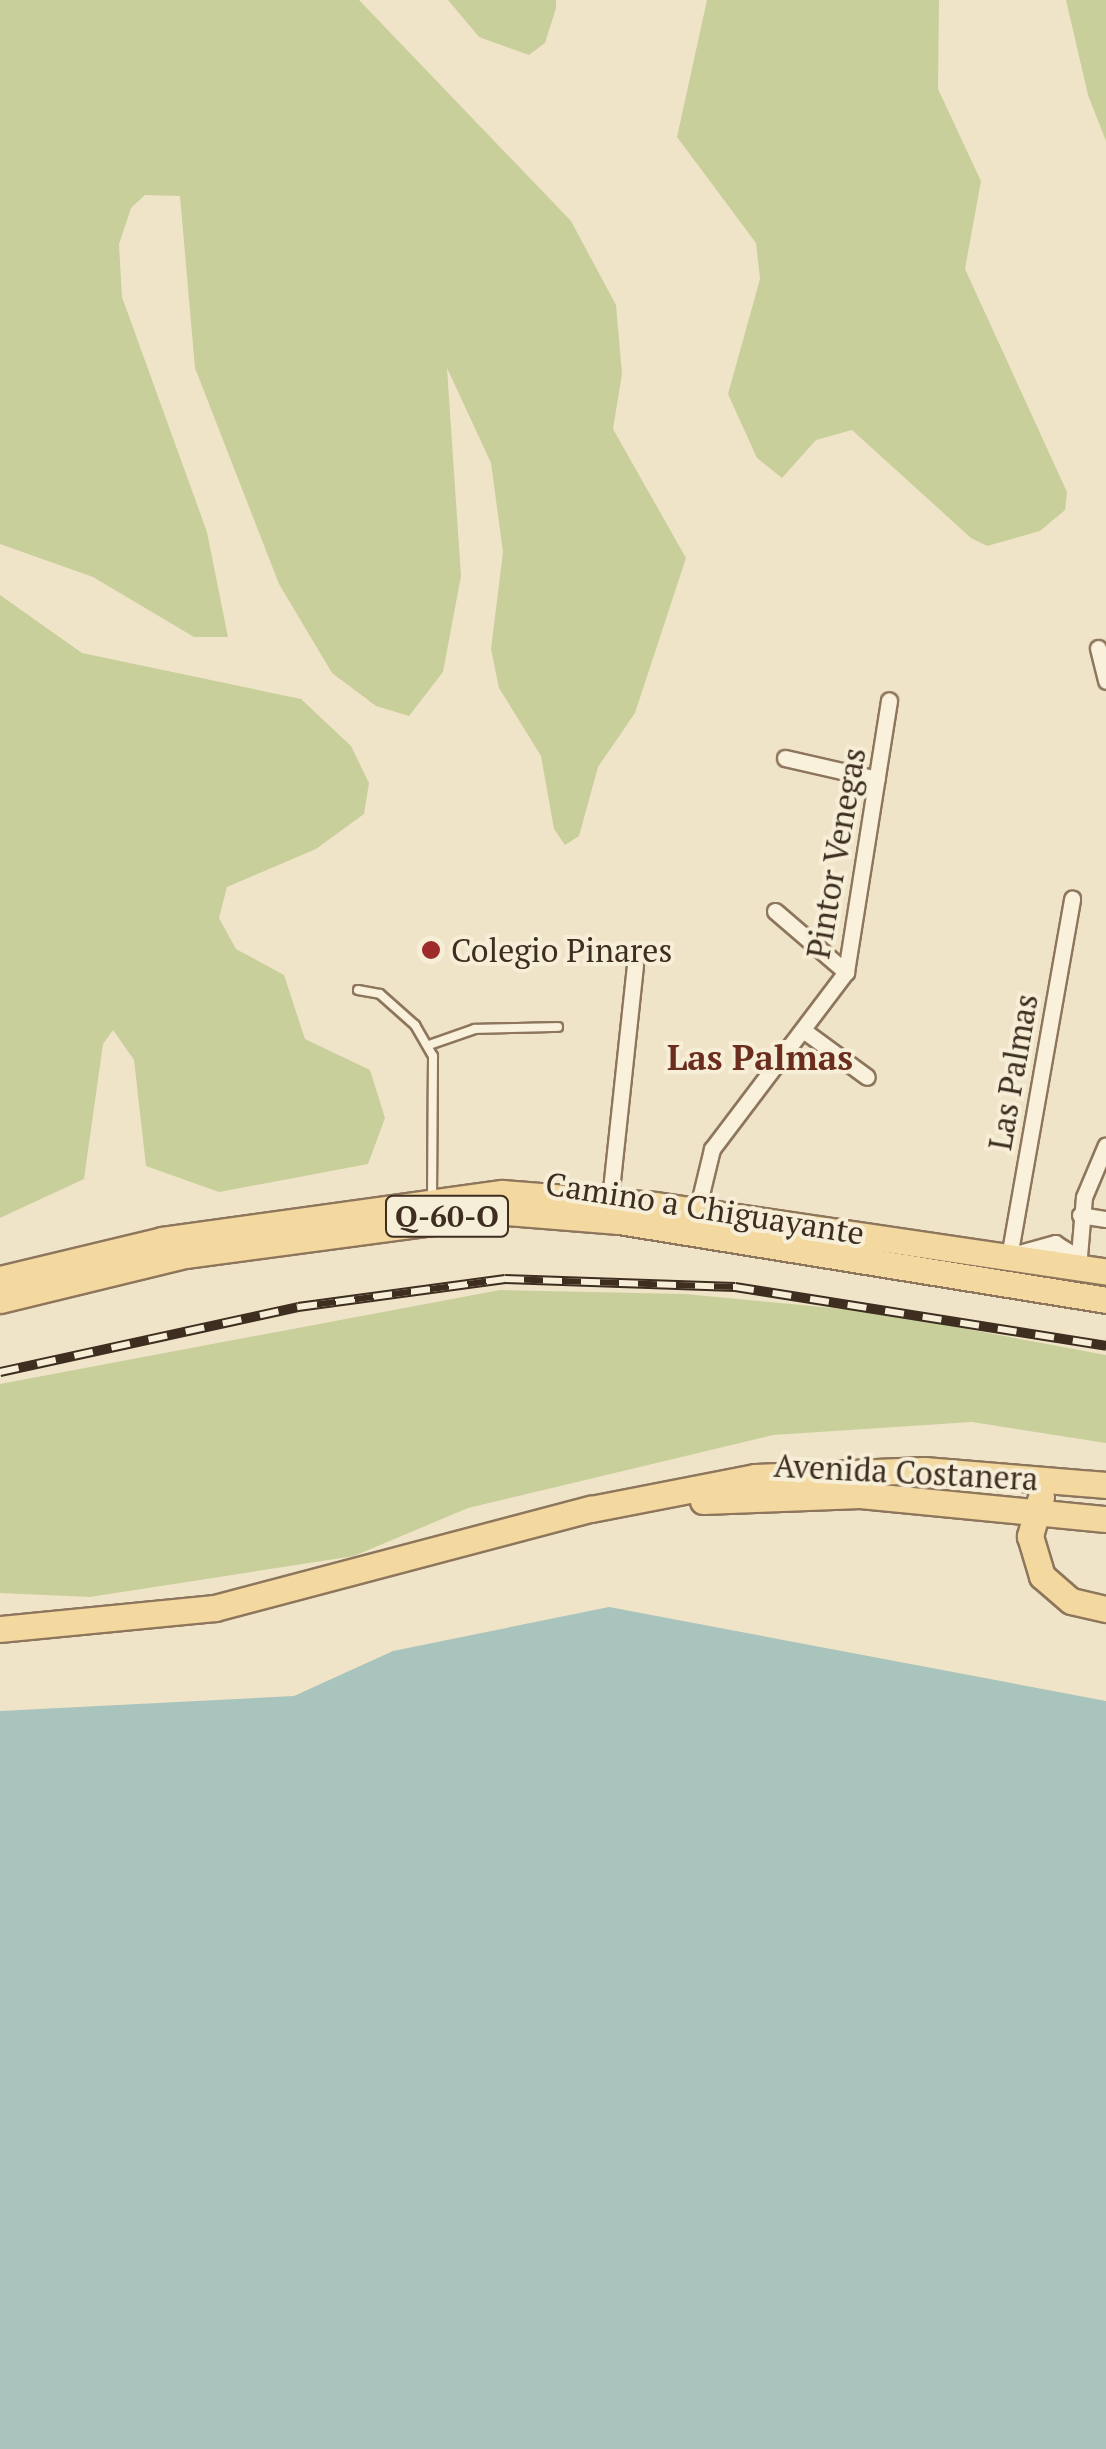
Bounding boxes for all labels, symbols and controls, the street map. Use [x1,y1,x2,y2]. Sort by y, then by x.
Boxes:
street label: Pintor Venegas [798,744,874,962]
place label: Colegio Pinares [451,931,672,969]
marker: Colegio Pinares [420,939,442,961]
street label: Las Palmas [980,991,1046,1153]
district label: Las Palmas [667,1036,853,1078]
street label: Camino a Chiguayante [543,1164,867,1252]
road number: Q-60-O [384,1191,510,1241]
street label: Avenida Costanera [773,1446,1039,1498]

